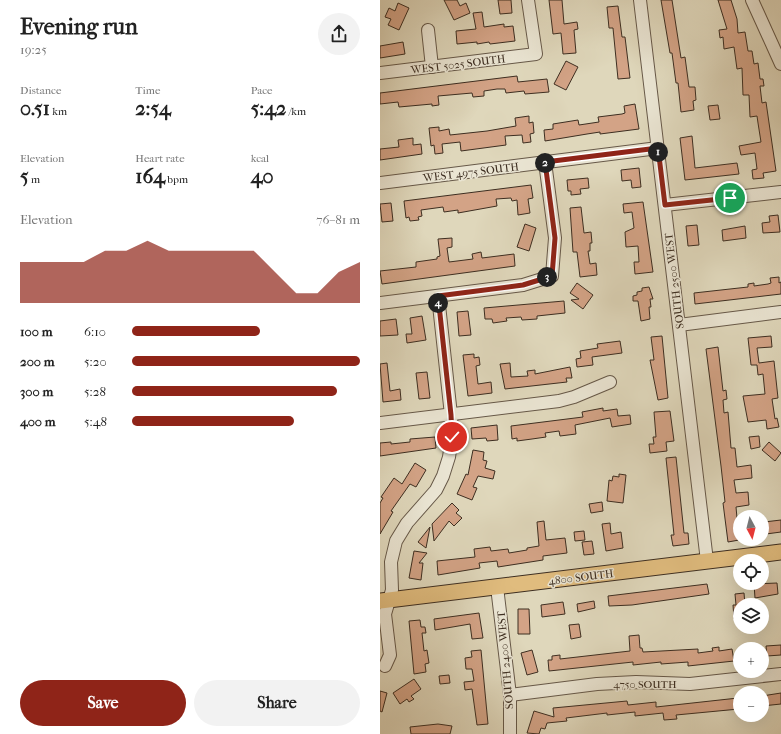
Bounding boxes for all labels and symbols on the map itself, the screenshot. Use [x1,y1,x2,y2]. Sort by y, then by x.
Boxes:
street label: WEST 5025 SOUTH [409,52,506,77]
pin: 1 [648,142,668,162]
pin: 2 [535,153,555,173]
street label: WEST 4975 SOUTH [421,160,520,185]
pin [713,181,747,215]
street label: SOUTH 2500 WEST [662,232,687,330]
pin: 3 [537,267,557,287]
pin: 4 [428,293,448,313]
pin [435,420,469,454]
north arrow [733,510,769,546]
street label: 4800 SOUTH [548,567,615,588]
street label: SOUTH 2400 WEST [495,610,516,710]
street label: 4750 SOUTH [613,678,677,691]

